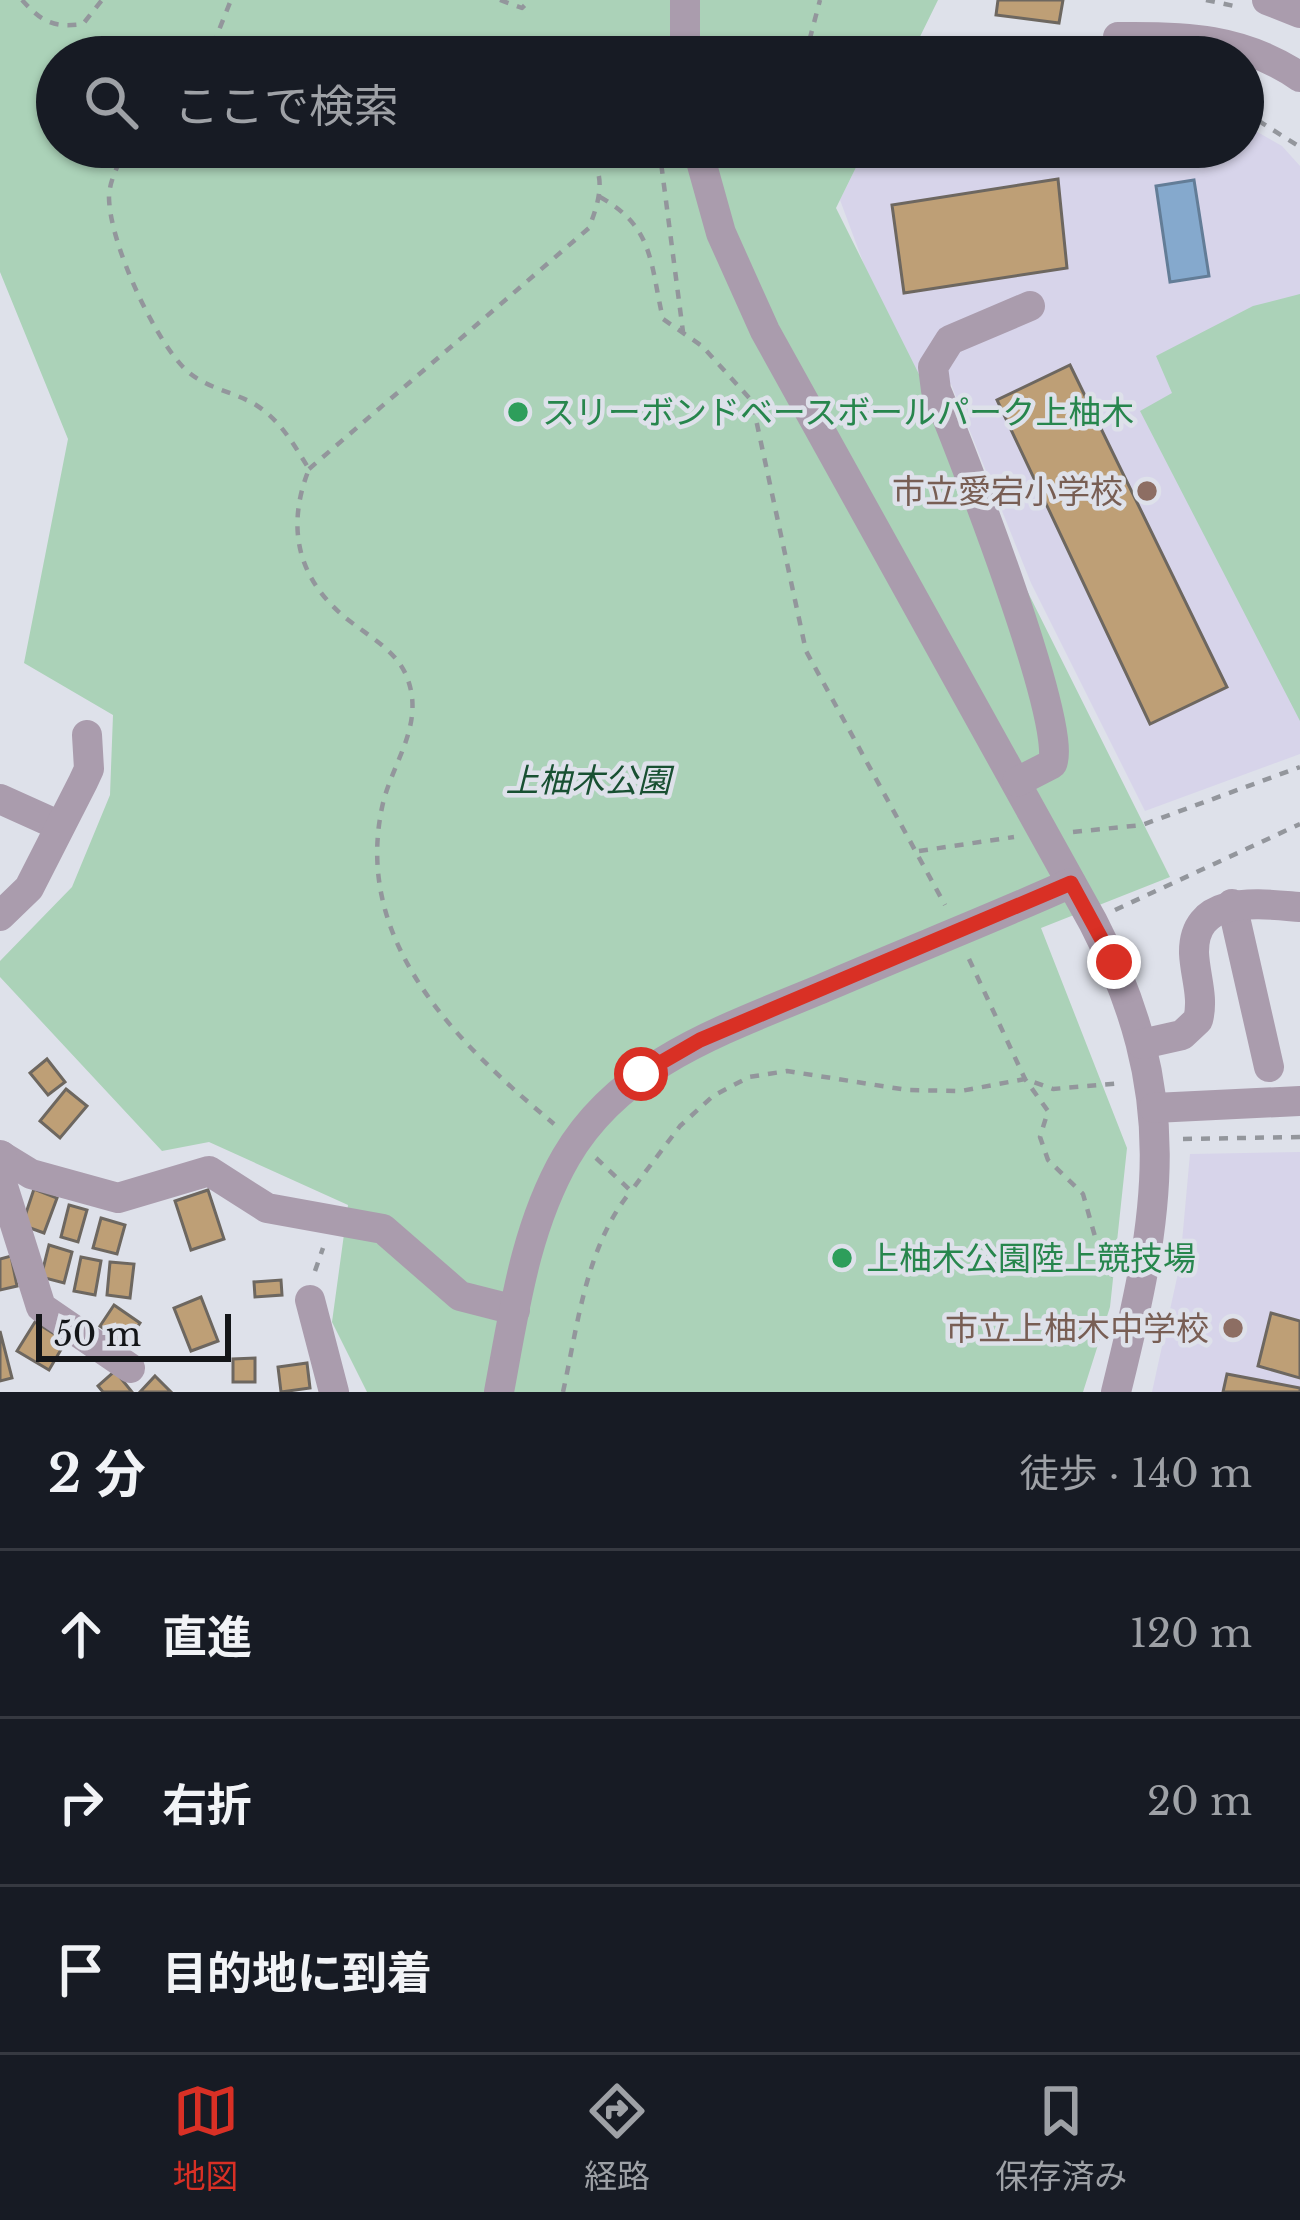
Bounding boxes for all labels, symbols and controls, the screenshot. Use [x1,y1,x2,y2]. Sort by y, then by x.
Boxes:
search box [36,36,1264,168]
icon: search [78,69,144,135]
text: ここで検索 [174,78,399,134]
place label: スリーボンドベースボールパーク上柚木 [542,392,1134,433]
marker: スリーボンドベースボールパーク上柚木 [505,399,531,425]
place label: 市立愛宕小学校 [892,471,1123,512]
marker: 市立愛宕小学校 [1134,478,1160,504]
park label: 上柚木公園 [506,760,675,801]
route end [1087,935,1141,989]
route start [614,1047,668,1101]
place label: 上柚木公園陸上競技場 [866,1238,1196,1279]
marker: 上柚木公園陸上競技場 [829,1245,855,1271]
scale bar [36,1308,231,1361]
place label: 市立上柚木中学校 [945,1308,1209,1349]
text: 50 m [54,1314,141,1355]
marker: 市立上柚木中学校 [1220,1315,1246,1341]
text: 2 分 [48,1443,146,1506]
text: 徒歩 · 140 m [1019,1449,1252,1498]
icon: ahead [48,1601,114,1667]
text: 直進 [162,1609,252,1665]
text: 120 m [1130,1609,1252,1658]
icon: right [48,1769,114,1835]
text: 右折 [162,1777,252,1833]
text: 20 m [1147,1777,1252,1826]
icon: arrive [48,1937,114,2003]
text: 目的地に到着 [162,1945,432,2001]
tab: 地図 [173,2078,239,2198]
tab: 経路 [584,2078,650,2198]
tab: 保存済み [995,2078,1127,2198]

